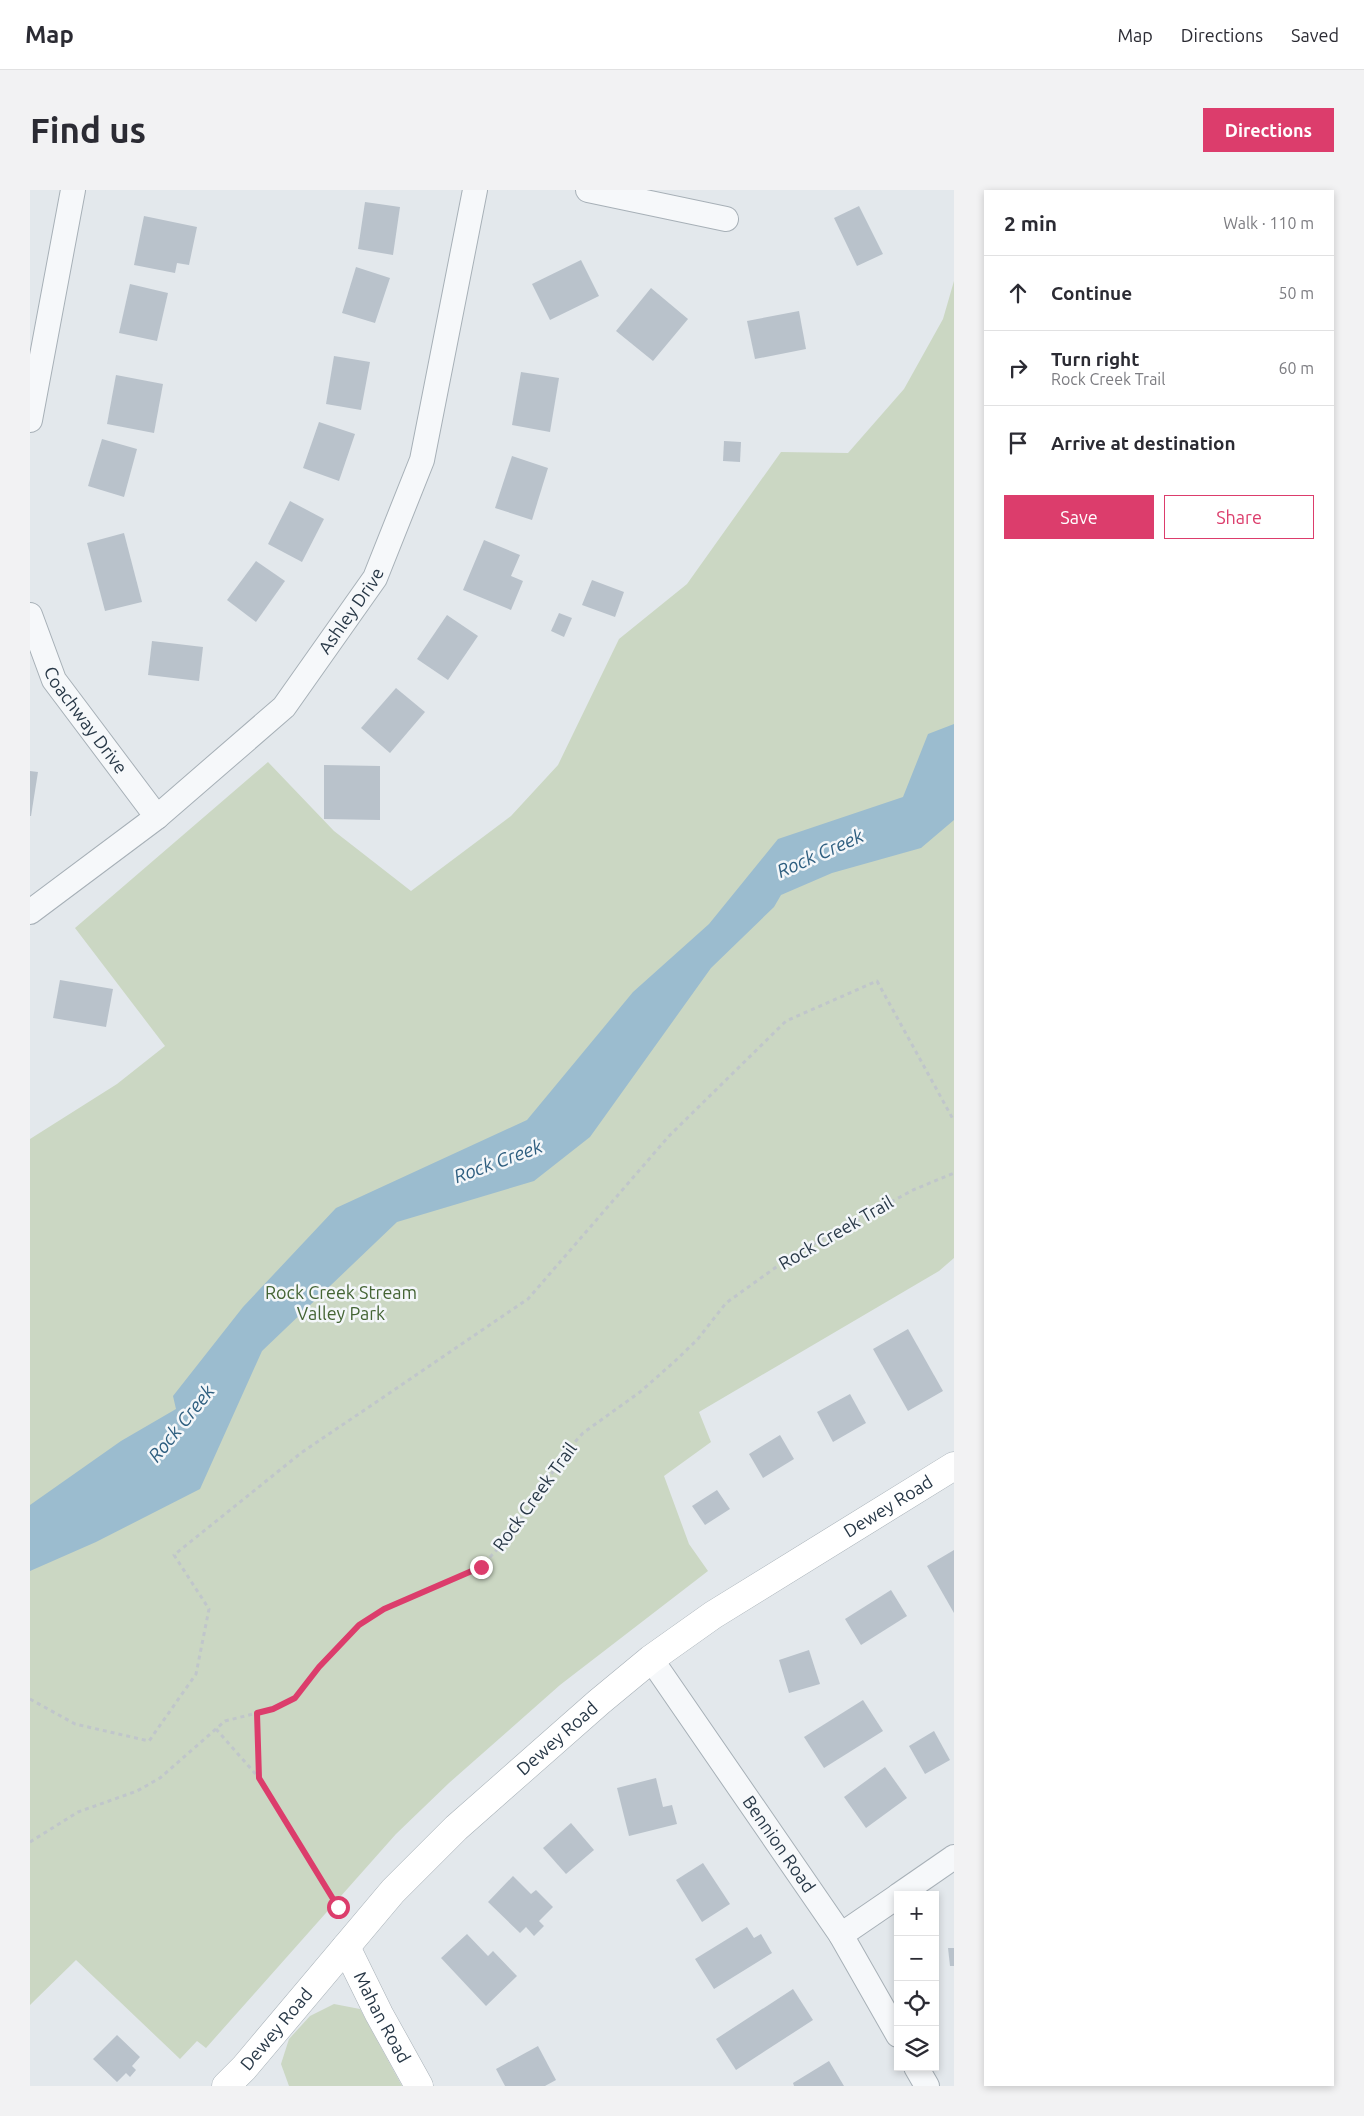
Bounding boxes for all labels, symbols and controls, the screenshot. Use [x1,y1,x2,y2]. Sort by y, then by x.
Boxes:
text: Map [25,21,74,48]
text: Map [1117,25,1153,45]
text: Directions [1181,25,1263,45]
text: Saved [1291,25,1339,45]
button: Directions [1203,108,1334,152]
text: Find us [30,110,146,150]
text: 2 min [1004,211,1057,235]
text: Walk · 110 m [1223,214,1314,232]
icon: ahead [1004,279,1032,307]
text: Continue [1051,282,1132,304]
text: 50 m [1278,284,1314,302]
text: Turn right [1051,348,1139,370]
icon: right [1004,354,1032,382]
text: 60 m [1278,359,1314,377]
text: Rock Creek Trail [1051,370,1165,388]
icon: arrive [1004,429,1032,457]
text: Arrive at destination [1051,432,1236,454]
button: Save [1004,495,1154,539]
button: Share [1164,495,1314,539]
street label: Ashley Drive [314,565,387,657]
street label: Coachway Drive [41,664,132,777]
water label: Rock Creek [773,824,867,882]
water label: Rock Creek [451,1135,546,1187]
street label: Rock Creek Trail [775,1191,896,1273]
park label: Rock Creek Stream Valley Park [265,1282,417,1323]
water label: Rock Creek [143,1380,219,1466]
street label: Rock Creek Trail [488,1438,580,1554]
street label: Dewey Road [840,1471,936,1541]
route end [470,1556,493,1579]
street label: Dewey Road [512,1697,601,1779]
street label: Bennion Road [739,1792,820,1896]
map controls [894,1891,939,2071]
button: + [894,1891,939,1936]
route start [327,1896,350,1919]
button: − [894,1936,939,1981]
street label: Mahan Road [351,1968,415,2066]
button: locate [894,1981,939,2026]
street label: Dewey Road [236,1984,316,2074]
button: layers [894,2026,939,2071]

